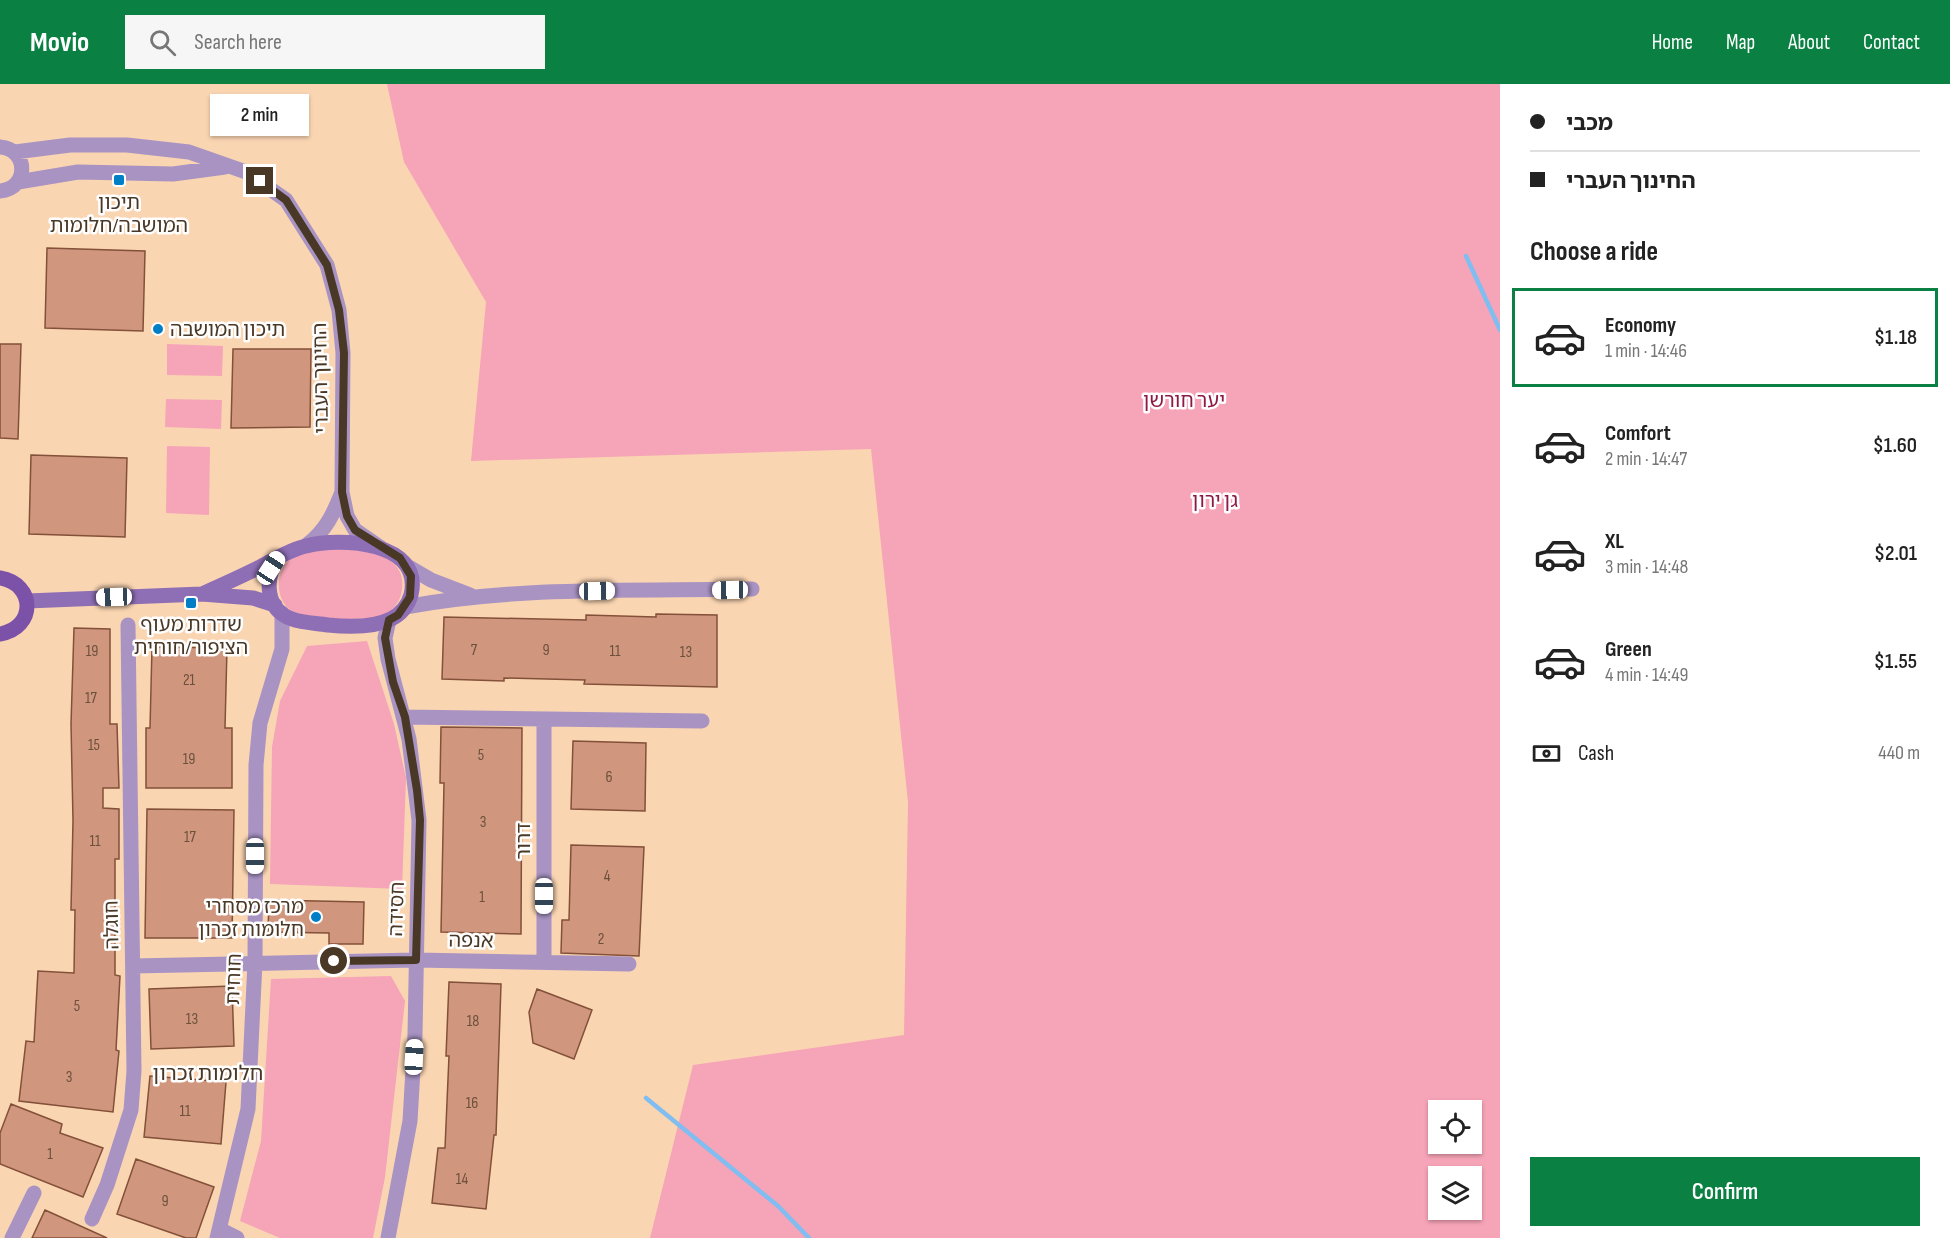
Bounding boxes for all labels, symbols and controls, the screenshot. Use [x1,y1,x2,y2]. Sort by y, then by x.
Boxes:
search box [125,15,545,69]
text: Movio [30,26,89,59]
icon: search [146,26,179,59]
text: Search here [194,29,282,56]
text: Home [1652,30,1693,55]
text: Map [1726,30,1755,55]
text: About [1788,30,1830,55]
text: Contact [1863,30,1920,55]
callout: 2 min [210,94,310,136]
text: 2 min [241,103,278,127]
text: מכבי [1566,110,1613,137]
route end [246,167,273,194]
text: החינוך העברי [1566,168,1696,195]
marker: תיכון המושבה/חלומות [112,173,126,187]
place label: תיכון המושבה/חלומות [50,191,188,238]
text: Choose a ride [1530,236,1658,268]
icon: car [1533,311,1587,365]
text: Economy [1605,312,1676,339]
place label: תיכון המושבה [170,318,285,342]
marker: תיכון המושבה [151,322,165,336]
street label: החינוך העברי [308,322,334,434]
text: $1.18 [1874,324,1917,351]
text: 1 min · 14:46 [1605,339,1687,363]
park label: יער חורשן [1143,389,1225,413]
icon: car [1533,419,1587,473]
text: Comfort [1605,420,1671,447]
text: $1.60 [1873,432,1917,459]
text: 2 min · 14:47 [1605,447,1687,471]
park label: גן ירון [1192,489,1238,513]
icon: car [1533,527,1587,581]
text: XL [1605,528,1624,555]
text: $2.01 [1874,540,1917,567]
car [254,548,288,588]
text: 3 min · 14:48 [1605,555,1688,579]
car [712,581,748,599]
car [579,582,615,600]
car [96,587,132,607]
marker: שדרות מעוף הציפור/חוחית [184,596,198,610]
place label: שדרות מעוף הציפור/חוחית [134,613,248,660]
icon: car [1533,635,1587,689]
text: Green [1605,636,1652,663]
house number: 7 [471,641,478,660]
house number: 9 [542,641,550,660]
house number: 19 [86,642,98,661]
house number: 11 [609,642,621,661]
house number: 13 [680,643,692,662]
text: $1.55 [1874,648,1917,675]
text: 4 min · 14:49 [1605,663,1688,687]
house number: 21 [183,671,196,690]
house number: 17 [85,689,98,708]
house number: 15 [88,736,100,755]
icon: cash [1530,737,1563,770]
text: Cash [1578,740,1614,767]
text: 440 m [1878,741,1920,765]
house number: 5 [478,746,484,765]
house number: 19 [183,750,195,769]
house number: 6 [605,768,613,787]
house number: 3 [480,813,486,832]
street label: דרור [512,822,536,859]
house number: 17 [184,828,197,847]
house number: 11 [89,832,101,851]
car [246,838,264,874]
house number: 4 [604,867,611,886]
car [535,878,553,914]
street label: חסידה [384,881,410,937]
house number: 1 [479,888,485,907]
place label: מרכז מסחרי חלומות זכרון [198,895,304,942]
street label: חוגלה [100,900,124,950]
marker: מרכז מסחרי חלומות זכרון [309,910,323,924]
street label: אנפה [448,929,494,953]
house number: 2 [598,930,604,949]
route start [320,947,347,974]
street label: חוחית [221,953,247,1005]
house number: 5 [74,997,80,1016]
house number: 13 [186,1010,198,1029]
house number: 18 [467,1012,479,1031]
car [404,1039,424,1075]
district label: חלומות זכרון [152,1061,264,1086]
house number: 3 [66,1068,72,1087]
house number: 16 [466,1094,478,1113]
map controls [1428,1100,1482,1220]
button: locate [1428,1100,1482,1154]
house number: 11 [179,1102,191,1121]
house number: 1 [47,1145,53,1164]
button: Confirm [1530,1157,1920,1226]
button: layers [1428,1166,1482,1220]
house number: 14 [456,1170,468,1189]
house number: 9 [161,1192,169,1211]

